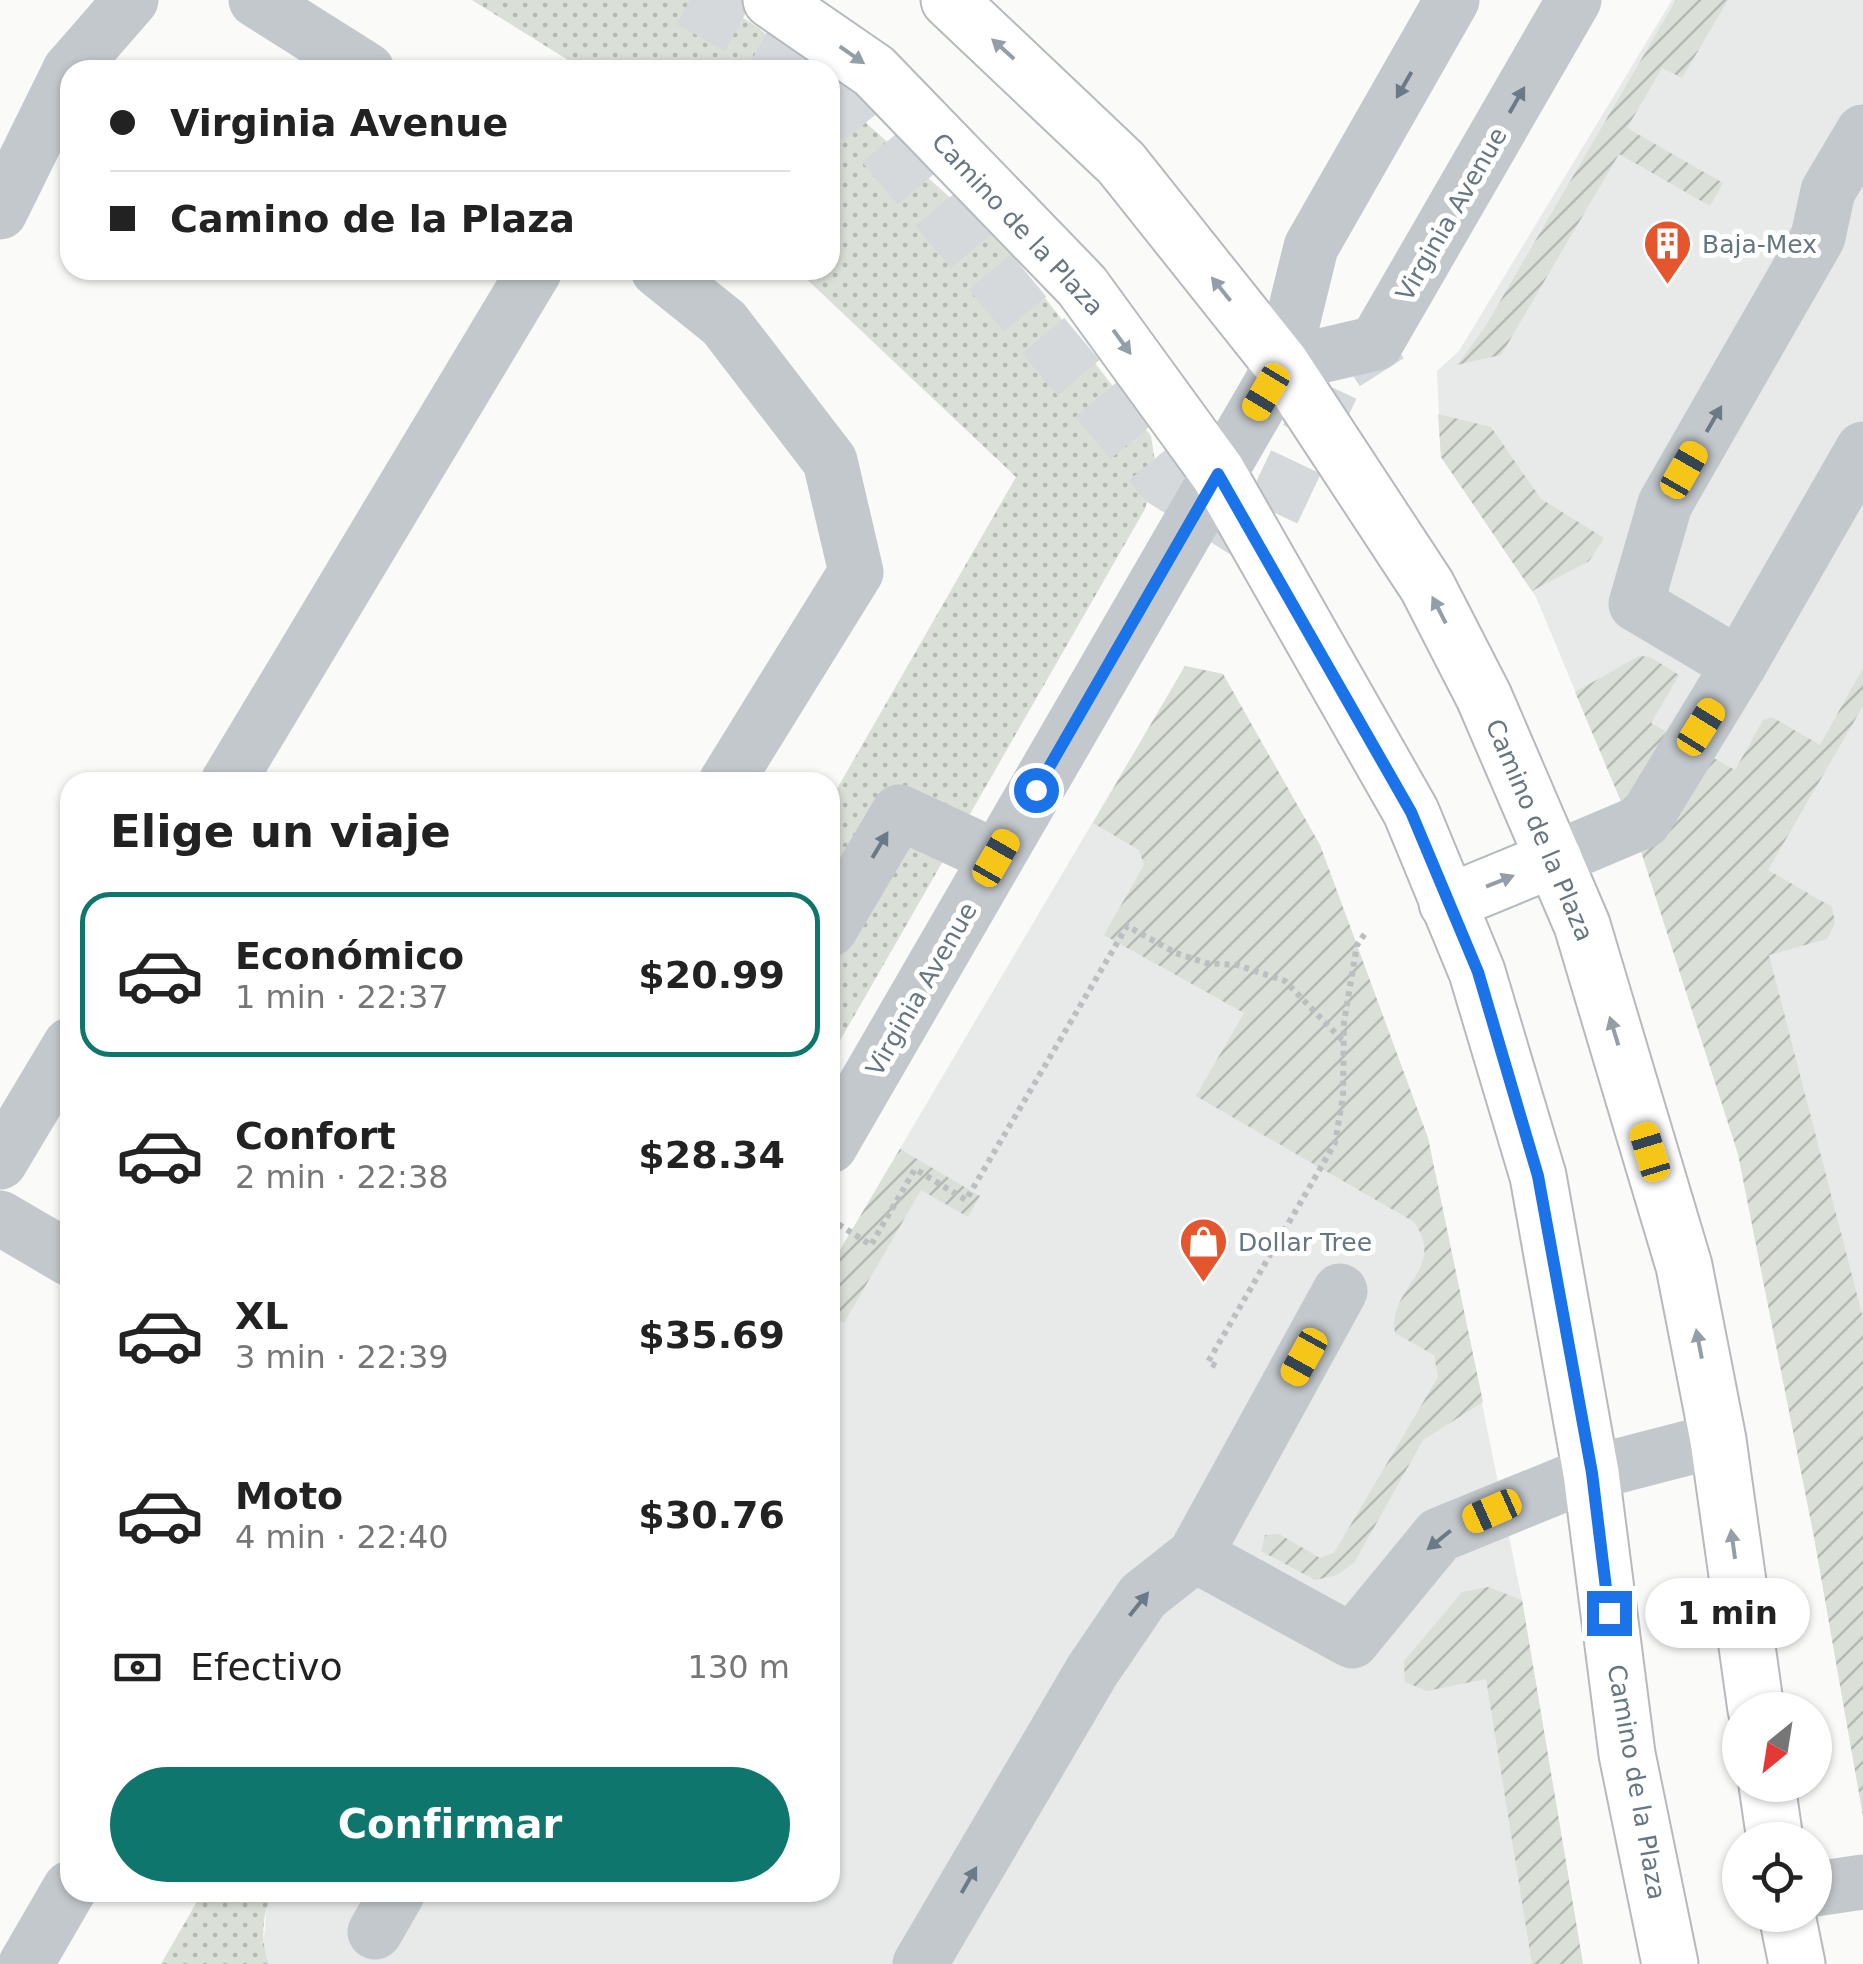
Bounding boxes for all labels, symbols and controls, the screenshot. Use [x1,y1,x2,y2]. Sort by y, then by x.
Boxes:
one-way arrow [991,38,1015,61]
one-way arrow [838,46,865,64]
one-way arrow [1396,70,1413,99]
one-way arrow [1507,86,1525,114]
text: Virginia Avenue [170,101,508,145]
street label: Virginia Avenue [1390,123,1513,306]
street label: Camino de la Plaza [926,127,1110,321]
text: Camino de la Plaza [170,197,575,241]
building icon: Baja-Mex [1641,218,1693,286]
place label: Baja-Mex [1702,230,1817,259]
one-way arrow [1211,276,1232,302]
one-way arrow [1112,328,1132,355]
car [1238,359,1294,425]
one-way arrow [1704,405,1722,433]
car [1656,437,1712,503]
one-way arrow [1431,595,1448,624]
car [1672,694,1730,760]
street label: Camino de la Plaza [1480,715,1599,946]
route start [1014,768,1059,813]
text: Elige un viaje [110,805,451,858]
car [968,825,1024,891]
one-way arrow [871,831,888,859]
one-way arrow [1486,872,1516,888]
street label: Virginia Avenue [860,898,983,1081]
icon: car [115,930,205,1020]
text: Económico [235,934,464,978]
text: $20.99 [638,953,785,997]
text: 1 min · 22:37 [235,978,449,1016]
one-way arrow [1606,1015,1621,1045]
icon: car [115,1110,205,1200]
text: Confort [235,1114,396,1158]
car [1627,1119,1673,1185]
text: $28.34 [638,1133,785,1177]
text: 2 min · 22:38 [235,1158,449,1196]
shop icon: Dollar Tree [1177,1216,1229,1284]
place label: Dollar Tree [1238,1228,1372,1257]
icon: car [115,1290,205,1380]
text: XL [235,1294,289,1338]
text: $35.69 [638,1313,785,1357]
car [1276,1323,1332,1391]
one-way arrow [1691,1328,1707,1359]
text: 3 min · 22:39 [235,1338,449,1376]
icon: car [115,1470,205,1560]
text: Moto [235,1474,343,1518]
car [1458,1485,1526,1537]
text: $30.76 [638,1493,785,1537]
text: 4 min · 22:40 [235,1518,449,1556]
one-way arrow [1426,1528,1452,1550]
one-way arrow [1724,1528,1740,1560]
callout: 1 min [1644,1578,1809,1648]
one-way arrow [1128,1591,1149,1616]
route end [1587,1591,1632,1636]
text: 1 min [1677,1594,1778,1632]
icon: cash [110,1640,165,1695]
text: Efectivo [190,1645,343,1689]
text: 130 m [688,1648,790,1686]
street label: Camino de la Plaza [1602,1662,1671,1902]
north arrow [1722,1692,1832,1802]
map controls [1722,1692,1832,1932]
button: Confirmar [110,1767,790,1882]
button: locate [1722,1822,1832,1932]
one-way arrow [960,1866,977,1894]

